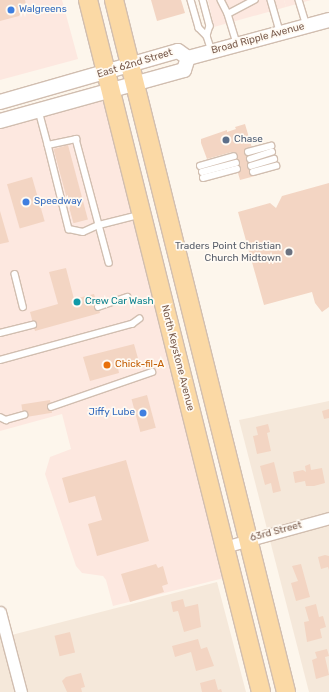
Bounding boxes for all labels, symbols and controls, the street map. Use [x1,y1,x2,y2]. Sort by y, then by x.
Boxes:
place label: Walgreens [19,4,67,16]
marker: Walgreens [6,5,16,15]
street label: Broad Ripple Avenue [210,21,306,57]
street label: East 62nd Street [96,47,174,81]
place label: Chase [234,134,263,146]
marker: Chase [221,135,231,145]
place label: Speedway [34,196,82,208]
marker: Speedway [21,197,31,207]
place label: Traders Point Christian Church Midtown [175,240,281,264]
marker: Traders Point Christian Church Midtown [284,247,294,257]
place label: Crew Car Wash [85,296,154,308]
marker: Crew Car Wash [72,297,82,307]
street label: North Keystone Avenue [158,304,196,412]
place label: Chick-fil-A [115,359,164,371]
marker: Chick-fil-A [102,360,112,370]
place label: Jiffy Lube [88,407,135,419]
marker: Jiffy Lube [138,408,148,418]
street label: 63rd Street [249,519,303,545]

